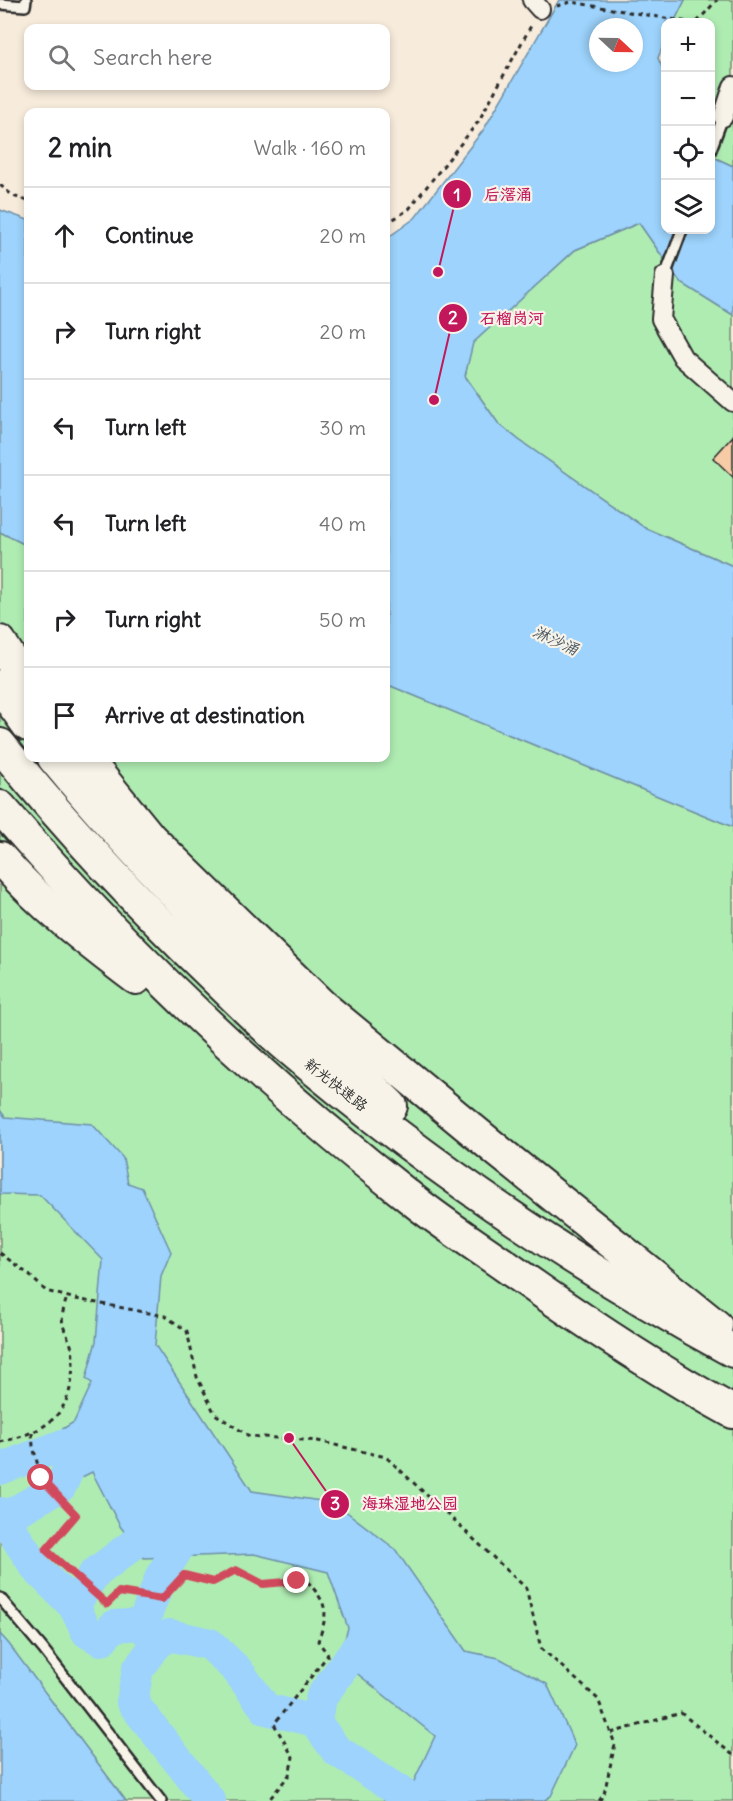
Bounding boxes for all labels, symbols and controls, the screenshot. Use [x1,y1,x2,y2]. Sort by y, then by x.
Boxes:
north arrow [589,18,643,72]
map controls [661,18,715,234]
button: + [661,18,715,72]
search box [24,24,390,90]
icon: search [45,41,78,74]
text: Search here [93,43,212,71]
button: − [661,72,715,126]
button: locate [661,126,715,180]
text: 2 min [48,131,112,164]
text: Walk · 160 m [253,135,366,160]
callout: 后滘涌 [442,177,544,211]
button: layers [661,180,715,234]
text: 1 [453,183,461,206]
text: 后滘涌 [484,184,532,204]
icon: ahead [48,219,81,252]
text: Continue [105,221,194,249]
text: 20 m [320,223,366,248]
callout: 石榴岗河 [438,301,556,335]
text: 2 [448,306,458,329]
text: 石榴岗河 [480,308,544,328]
icon: right [48,315,81,348]
text: Turn right [105,317,201,345]
text: 20 m [320,319,366,344]
icon: left [48,411,81,444]
text: Turn left [105,413,186,441]
text: 30 m [319,415,366,440]
icon: left [48,507,81,540]
text: Turn left [105,509,186,537]
text: 40 m [319,511,366,536]
icon: right [48,603,81,636]
text: Turn right [105,605,201,633]
text: 50 m [319,607,366,632]
water label: 淋沙涌 [530,621,583,660]
icon: arrive [48,699,81,732]
text: Arrive at destination [105,701,305,729]
street label: 新光快速路 [301,1054,372,1115]
route start [27,1464,53,1490]
callout: 海珠湿地公园 [320,1487,470,1521]
text: 3 [330,1492,340,1515]
text: 海珠湿地公园 [362,1493,458,1513]
route end [283,1567,309,1593]

